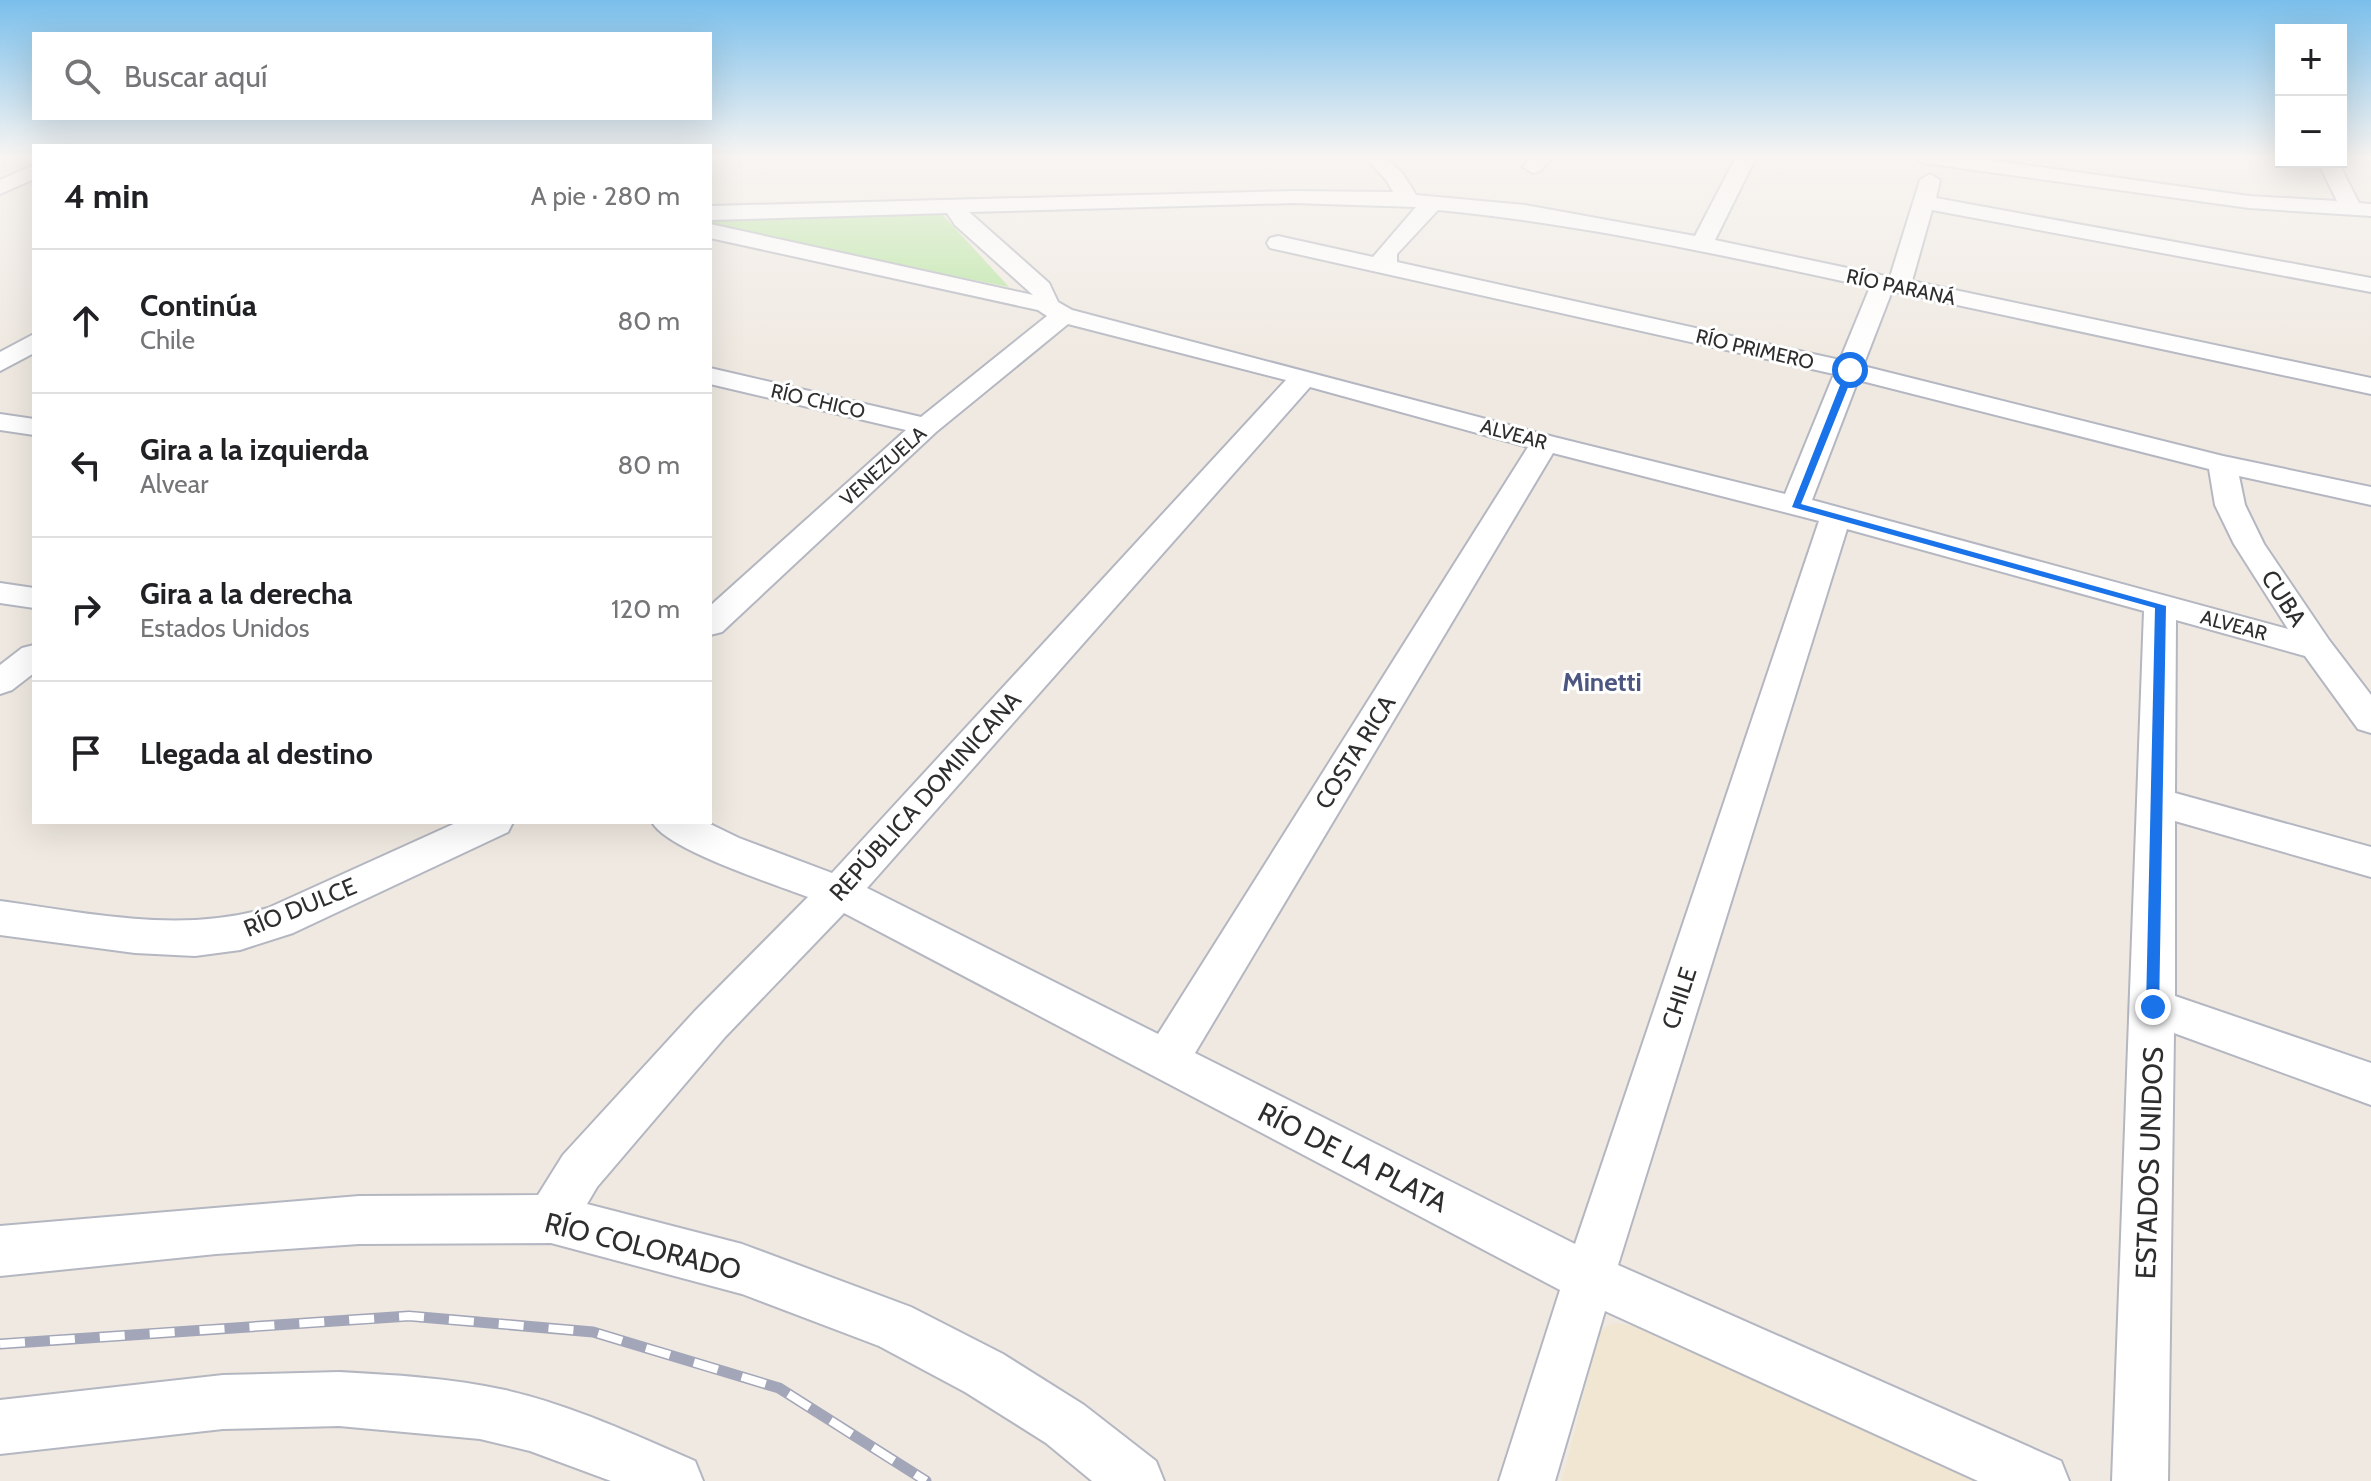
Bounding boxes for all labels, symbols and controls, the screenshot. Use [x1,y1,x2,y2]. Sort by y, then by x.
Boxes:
map controls [2275,24,2347,168]
button: + [2275,24,2347,96]
search box [32,32,712,120]
icon: search [60,54,104,98]
text: Buscar aquí [124,58,267,95]
button: − [2275,96,2347,168]
text: 4 min [64,175,149,217]
text: A pie · 280 m [531,180,680,212]
street label: RÍO PARANÁ [1844,264,1958,310]
text: Continúa [140,287,257,324]
icon: ahead [64,299,108,343]
text: 80 m [617,305,680,337]
text: Chile [140,324,195,356]
street label: RÍO PRIMERO [1694,324,1816,374]
route start [1832,352,1868,388]
street label: RÍO CHICO [769,379,867,423]
street label: ALVEAR [1478,414,1550,454]
street label: VENEZUELA [835,421,931,511]
text: Gira a la izquierda [140,431,369,468]
icon: left [64,443,108,487]
text: 80 m [617,449,680,481]
text: Alvear [140,468,208,500]
street label: CUBA [2255,564,2313,632]
text: Gira a la derecha [140,575,352,612]
icon: right [64,587,108,631]
text: 120 m [611,593,680,625]
street label: ALVEAR [2198,605,2270,645]
text: Estados Unidos [140,612,310,644]
district label: Minetti [1562,666,1642,698]
street label: REPÚBLICA DOMINICANA [823,685,1027,907]
street label: COSTA RICA [1309,690,1402,814]
icon: arrive [64,731,108,775]
text: Llegada al destino [140,735,373,772]
street label: RÍO DULCE [239,871,361,943]
street label: CHILE [1655,963,1703,1033]
route end [2135,989,2171,1025]
street label: ESTADOS UNIDOS [2128,1046,2170,1280]
street label: RÍO DE LA PLATA [1253,1095,1454,1220]
street label: RÍO COLORADO [541,1205,745,1287]

